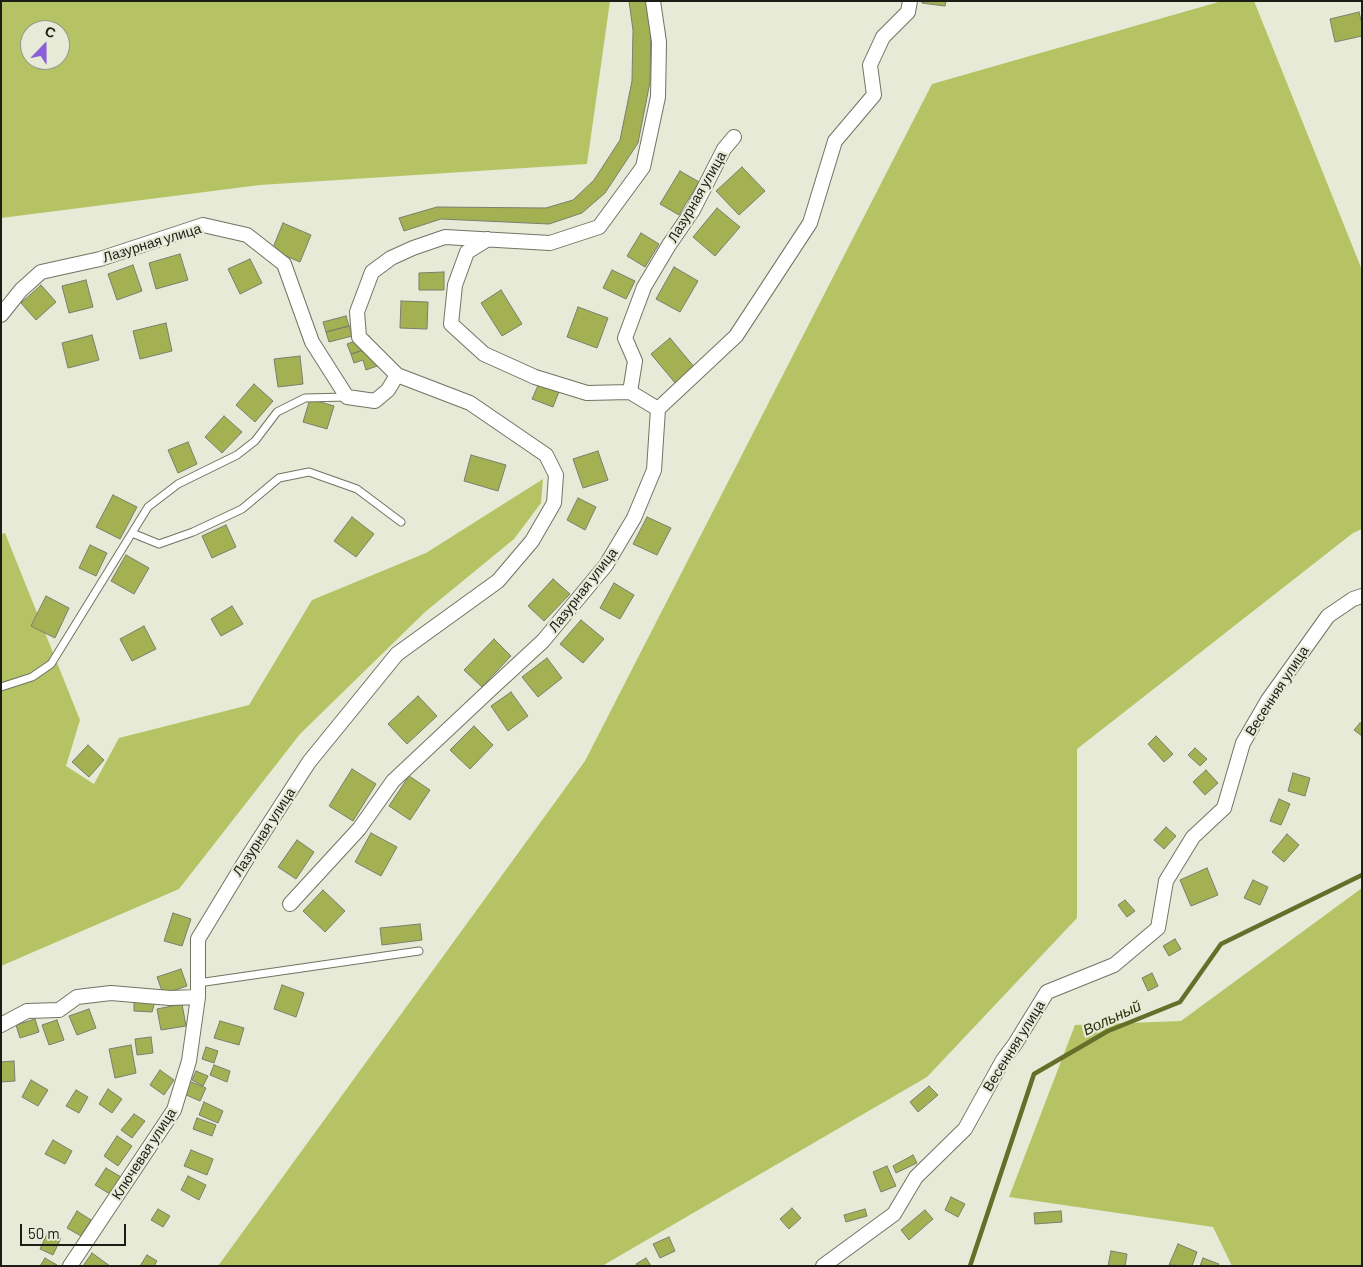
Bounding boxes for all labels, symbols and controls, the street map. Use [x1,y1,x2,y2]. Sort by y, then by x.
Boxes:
north arrow [20,20,70,70]
text: С [43,22,58,41]
street label: Лазурная улица [664,149,730,245]
street label: Лазурная улица [101,220,203,266]
street label: Лазурная улица [545,545,621,635]
street label: Весенняя улица [1242,643,1312,739]
street label: Лазурная улица [229,785,299,879]
water label: Вольный [1080,997,1144,1039]
street label: Весенняя улица [979,998,1049,1094]
street label: Ключевая улица [108,1105,180,1203]
scale bar [22,1214,129,1246]
text: 50 m [28,1224,60,1242]

